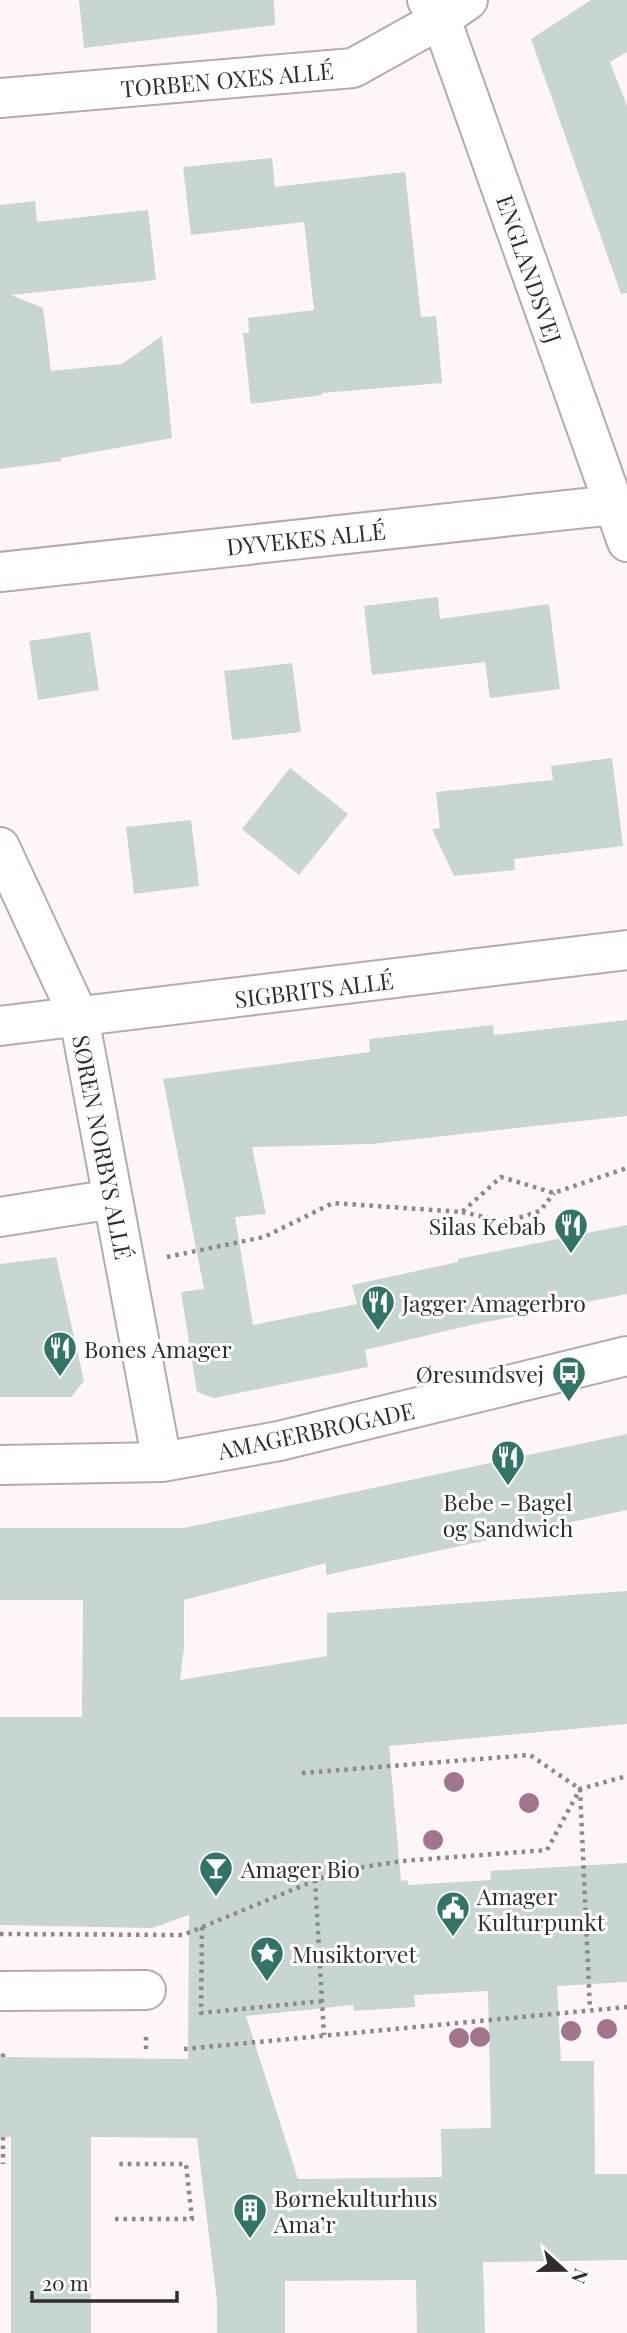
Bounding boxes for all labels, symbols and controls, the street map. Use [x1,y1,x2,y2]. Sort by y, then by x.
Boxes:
street label: TORBEN OXES ALLÉ [119,54,335,104]
street label: ENGLANDSVEJ [490,191,570,347]
street label: DYVEKES ALLÉ [225,514,387,562]
street label: SIGBRITS ALLÉ [233,964,395,1014]
street label: SØREN NORBYS ALLÉ [66,1032,140,1262]
restaurant icon: Silas Kebab [552,1206,590,1255]
place label: Silas Kebab [429,1210,546,1241]
restaurant icon: Jagger Amagerbro [359,1283,397,1332]
place label: Jagger Amagerbro [401,1287,586,1318]
restaurant icon: Bones Amager [41,1329,79,1378]
place label: Bones Amager [84,1333,232,1364]
bus stop icon: Øresundsvej [550,1354,588,1403]
place label: Øresundsvej [416,1358,544,1389]
street label: AMAGERBROGADE [214,1394,417,1466]
restaurant icon: Bebe - Bagel og Sandwich [489,1438,527,1487]
place label: Bebe - Bagel og Sandwich [443,1486,574,1543]
bar icon: Amager Bio [197,1849,235,1898]
place label: Amager Bio [240,1853,360,1884]
place label: Amager Kulturpunkt [476,1880,606,1937]
public building icon: Amager Kulturpunkt [434,1889,472,1938]
place icon: Musiktorvet [248,1934,286,1983]
place label: Musiktorvet [292,1938,417,1969]
place label: Børnekulturhus Ama’r [273,2182,438,2239]
building icon: Børnekulturhus Ama’r [231,2191,269,2240]
north arrow [529,2235,599,2305]
scale bar [32,2260,177,2304]
text: N [566,2265,595,2288]
text: 20 m [42,2268,89,2296]

